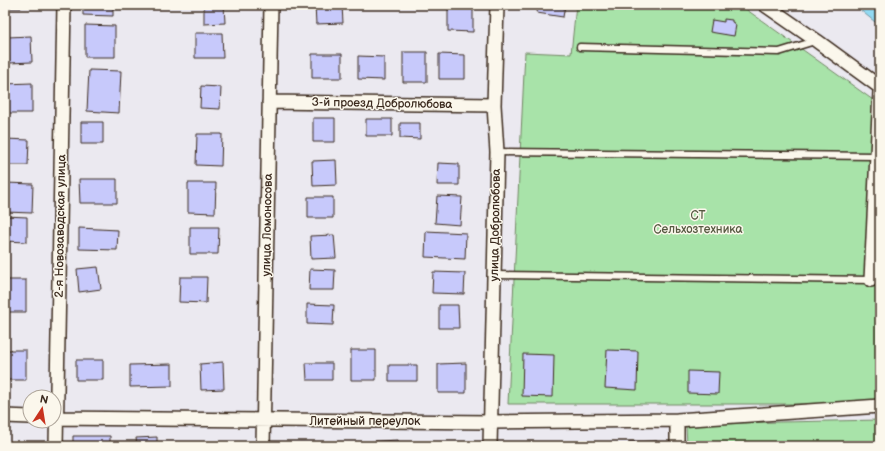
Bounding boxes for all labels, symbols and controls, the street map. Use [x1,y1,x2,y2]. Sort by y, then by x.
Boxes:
street label: 3-й проезд Добролюбова [311,95,453,112]
street label: 2-я Новозаводская улица [52,154,69,298]
street label: улица Добролюбова [487,169,504,281]
street label: улица Ломоносова [259,173,276,277]
park label: СТ Сельхозтехника [653,208,743,237]
north arrow [22,389,62,429]
text: N [39,392,49,407]
street label: Литейный переулок [308,414,421,429]

